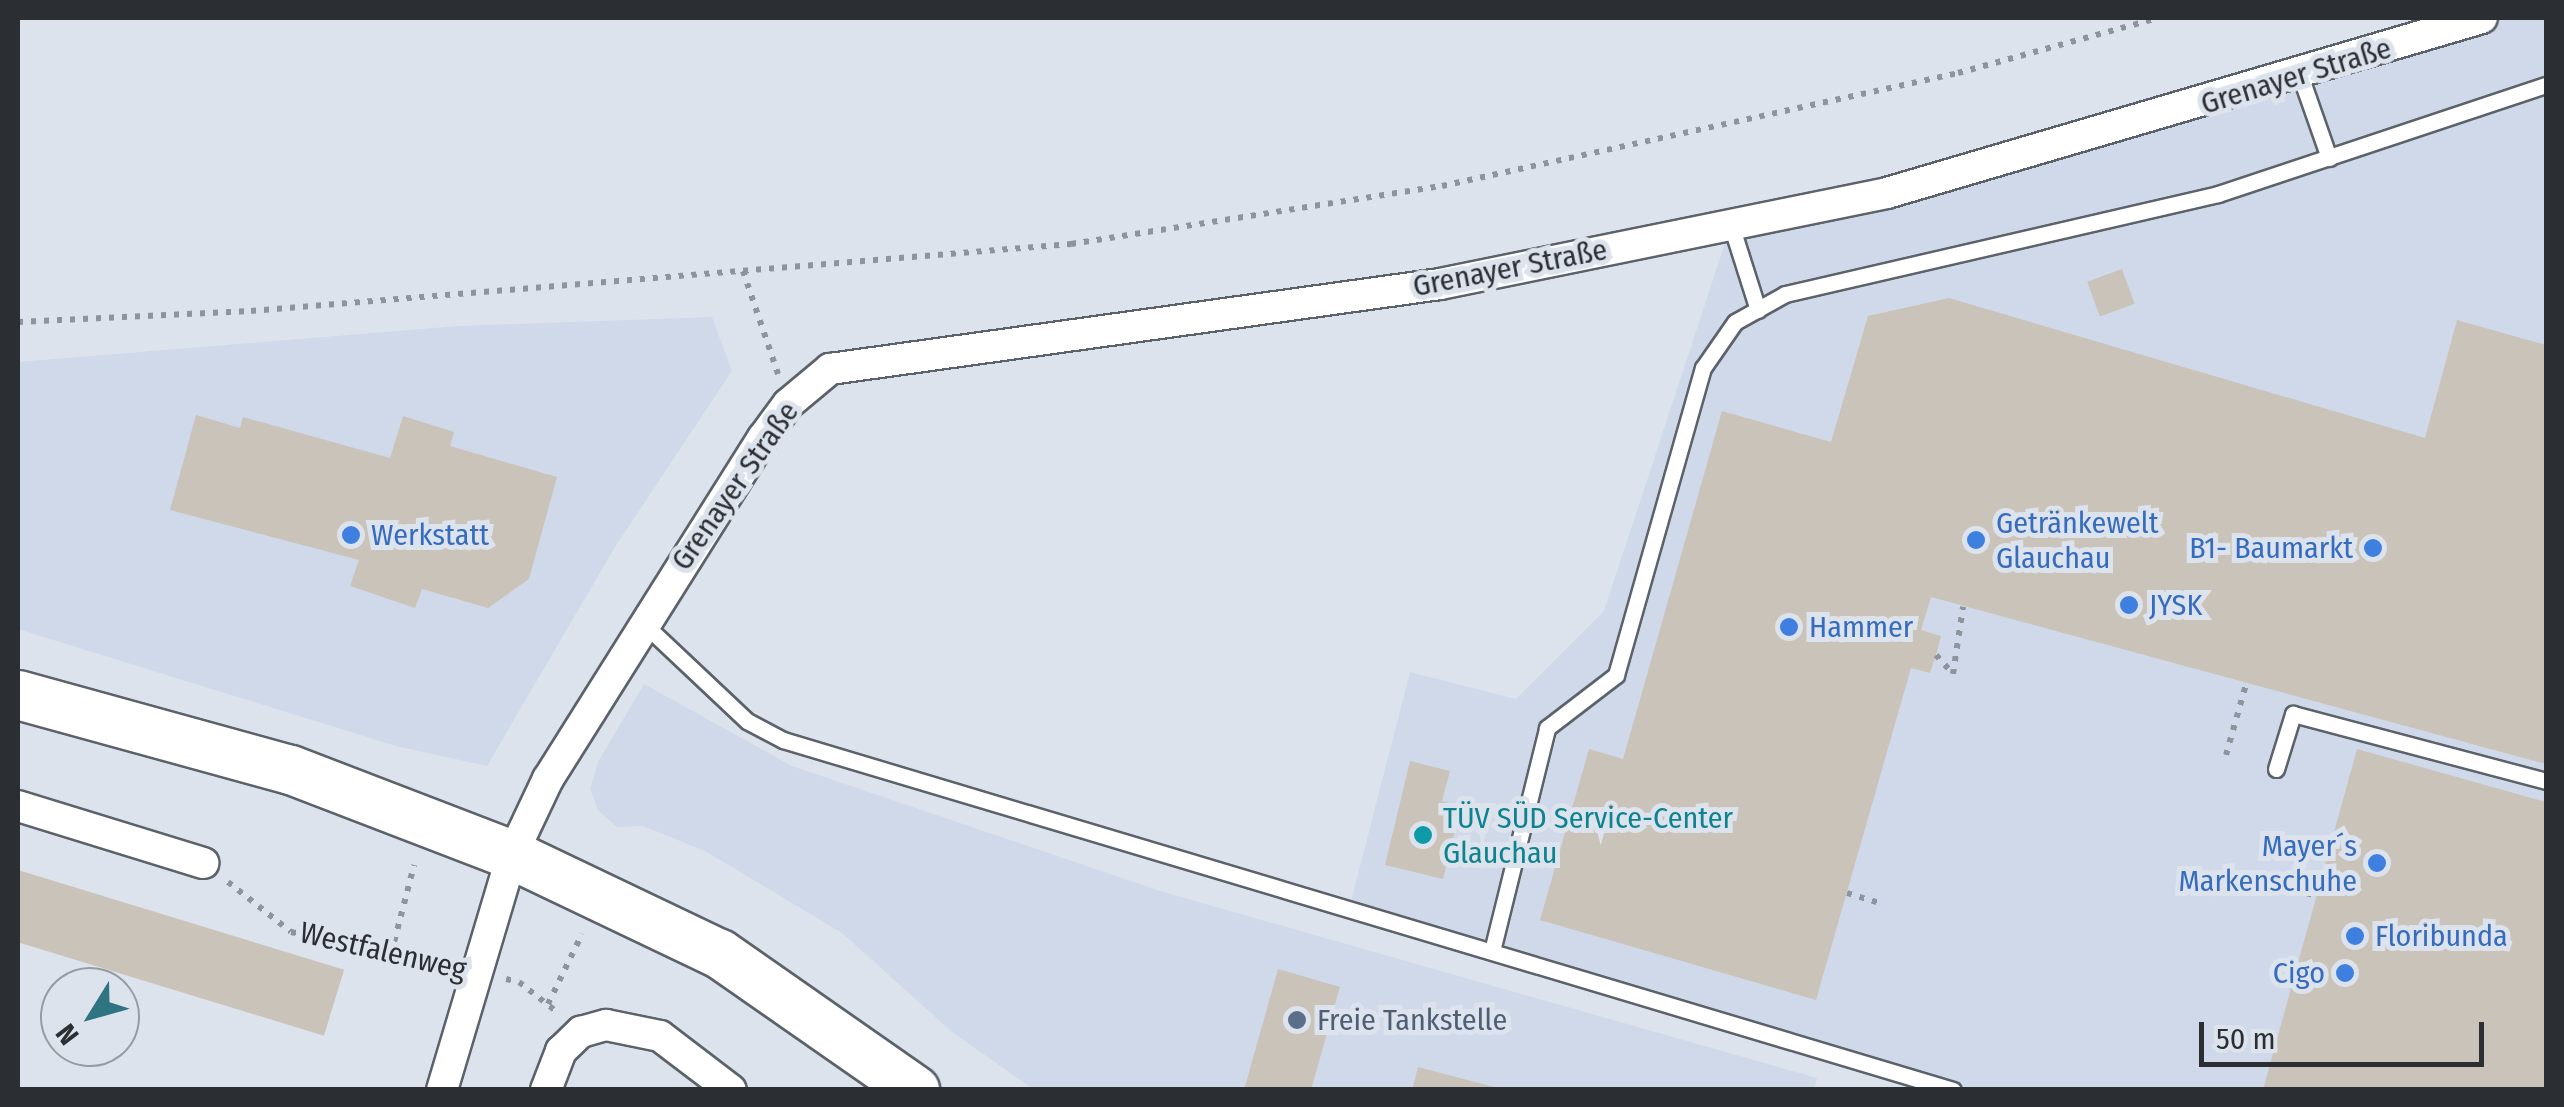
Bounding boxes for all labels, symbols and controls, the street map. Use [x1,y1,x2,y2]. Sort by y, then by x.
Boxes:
street label: Grenayer Straße [2196,30,2396,122]
street label: Grenayer Straße [1410,232,1610,304]
street label: Grenayer Straße [664,395,806,577]
place label: Getränkewelt Glauchau [1996,505,2159,576]
place label: Werkstatt [371,517,489,553]
marker: Werkstatt [340,524,362,546]
marker: Getränkewelt Glauchau [1965,529,1987,551]
place label: B1- Baumarkt [2189,530,2353,566]
marker: B1- Baumarkt [2362,537,2384,559]
place label: JYSK [2149,587,2202,623]
marker: JYSK [2118,594,2140,616]
place label: Hammer [1809,609,1913,645]
marker: Hammer [1778,616,1800,638]
place label: TÜV SÜD Service-Center Glauchau [1443,800,1733,870]
marker: TÜV SÜD Service-Center Glauchau [1412,824,1434,846]
place label: Mayer´s Markenschuhe [2178,828,2357,898]
marker: Mayer´s Markenschuhe [2366,852,2388,874]
street label: Westfalenweg [296,914,470,988]
place label: Floribunda [2375,918,2508,954]
marker: Floribunda [2344,925,2366,947]
place label: Cigo [2273,955,2325,991]
marker: Cigo [2334,962,2356,984]
north arrow [40,967,140,1067]
place label: Freie Tankstelle [1317,1002,1507,1038]
scale bar [2204,1002,2489,1064]
marker: Freie Tankstelle [1286,1009,1308,1031]
text: N [49,1018,85,1051]
text: 50 m [2216,1021,2276,1057]

